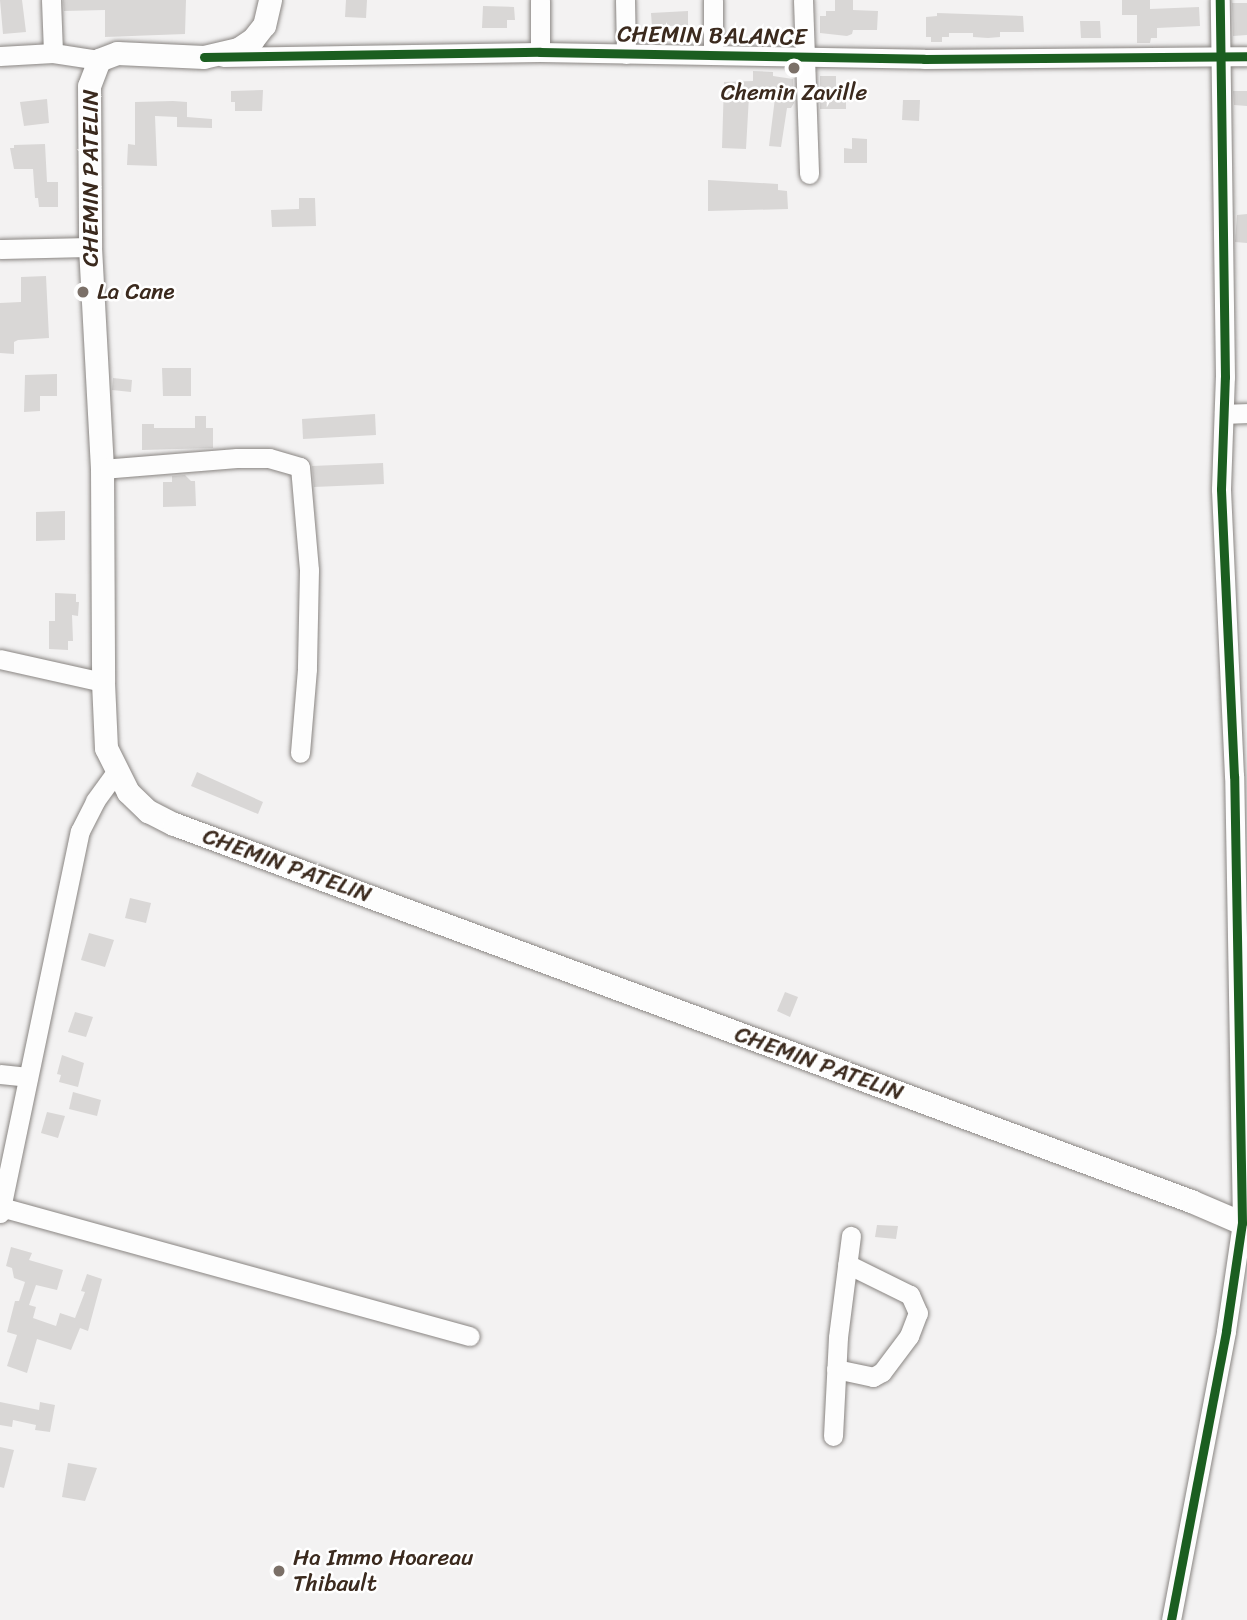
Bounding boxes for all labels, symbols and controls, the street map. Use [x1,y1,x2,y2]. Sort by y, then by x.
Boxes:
street label: CHEMIN BALANCE [617,21,807,51]
marker: Chemin Zaville [786,60,802,76]
place label: Chemin Zaville [721,79,867,107]
street label: CHEMIN PATELIN [77,90,105,266]
place label: La Cane [97,278,175,306]
marker: La Cane [75,284,91,300]
street label: CHEMIN PATELIN [199,823,375,909]
street label: CHEMIN PATELIN [731,1021,907,1107]
place label: Ha Immo Hoareau Thibault [293,1544,473,1598]
marker: Ha Immo Hoareau Thibault [271,1563,287,1579]

